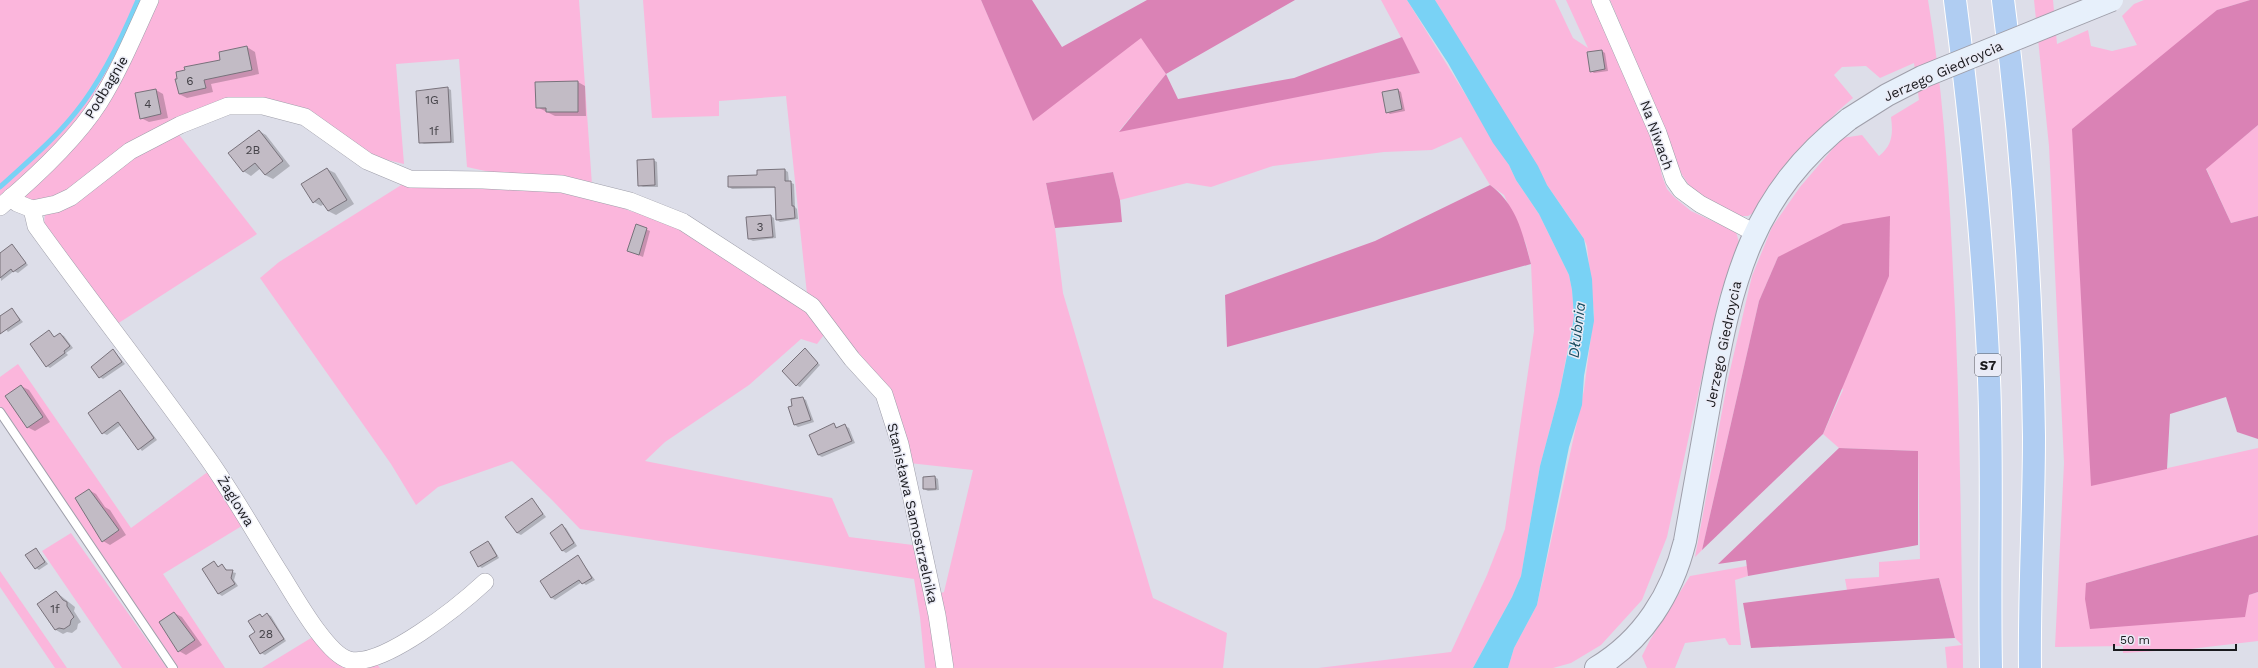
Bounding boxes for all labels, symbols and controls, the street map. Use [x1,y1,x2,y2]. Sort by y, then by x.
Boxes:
street label: Jerzego Giedroycia [1881,37,2005,104]
street label: Podbagnie [81,53,131,121]
house number: 6 [186,74,194,88]
house number: 1G [425,93,439,107]
house number: 4 [144,97,152,111]
street label: Na Niwach [1637,98,1677,172]
house number: 1f [429,124,439,138]
house number: 2B [246,143,261,157]
house number: 3 [757,220,764,234]
street label: Jerzego Giedroycia [1702,279,1744,409]
water label: Dłubnia [1565,301,1589,359]
road number: S7 [1975,354,2001,376]
street label: Stanisława Samostrzelnika [884,421,942,605]
street label: Żaglowa [214,473,258,529]
house number: 1f [50,602,60,616]
scale bar [2114,626,2236,652]
house number: 28 [259,627,273,641]
text: 50 m [2120,633,2150,647]

